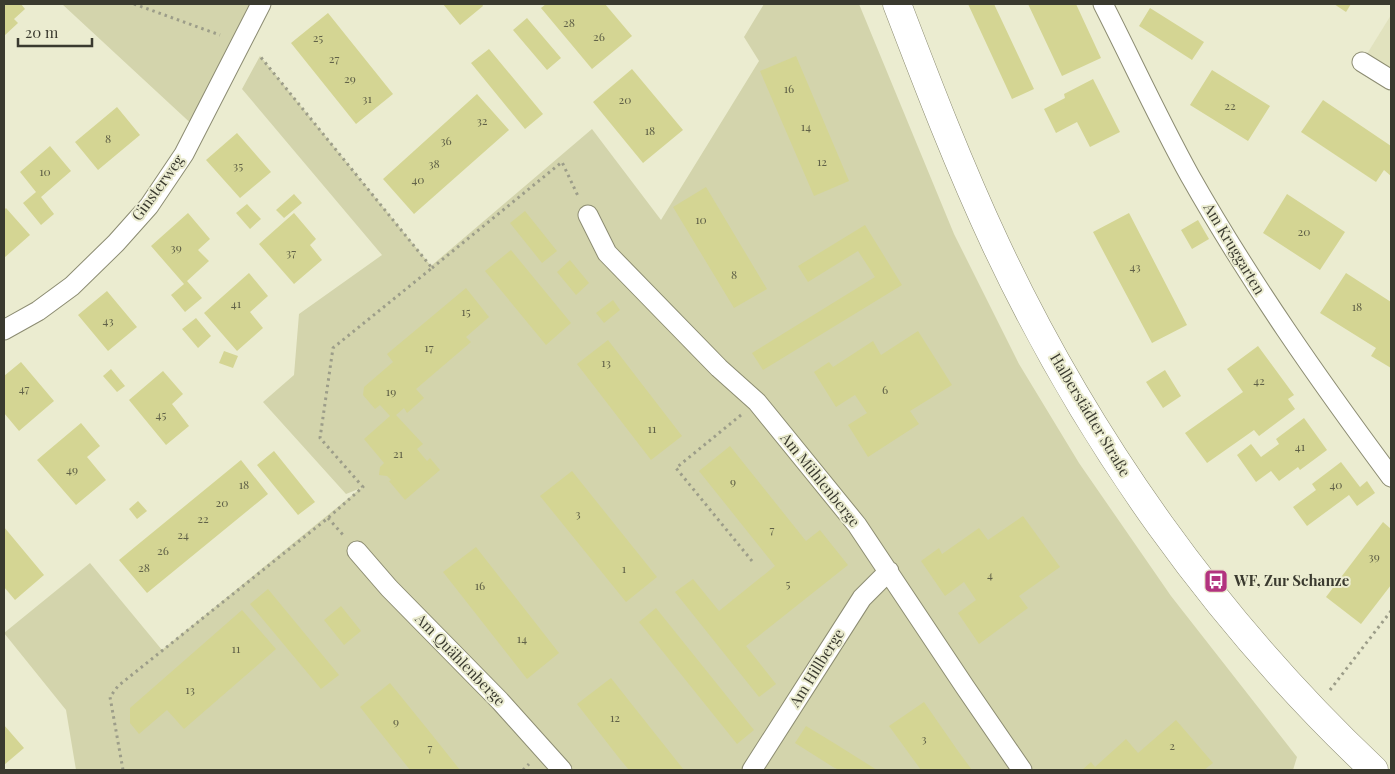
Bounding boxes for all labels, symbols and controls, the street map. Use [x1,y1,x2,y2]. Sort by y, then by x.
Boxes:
house number: 28 [563,14,575,30]
scale bar [18,15,91,47]
text: 20 m [25,22,59,42]
house number: 26 [593,28,605,44]
house number: 25 [313,29,323,45]
house number: 27 [329,50,339,66]
house number: 29 [344,70,356,86]
house number: 16 [784,80,794,96]
house number: 31 [362,90,372,106]
house number: 20 [619,91,631,107]
house number: 22 [1224,97,1236,113]
house number: 32 [476,112,488,128]
house number: 14 [801,118,811,134]
house number: 18 [645,122,655,138]
house number: 8 [105,130,111,146]
house number: 36 [440,132,452,148]
street label: Ginsterweg [126,150,188,224]
house number: 12 [817,153,827,169]
house number: 38 [428,155,440,171]
house number: 35 [233,157,243,173]
house number: 10 [39,163,51,179]
house number: 40 [411,171,425,187]
street label: Am Kruggarten [1199,198,1270,298]
house number: 10 [695,211,707,227]
house number: 20 [1298,223,1310,239]
house number: 39 [170,239,182,255]
house number: 37 [286,244,296,260]
house number: 43 [1129,258,1141,274]
house number: 8 [731,266,737,282]
house number: 41 [231,295,242,311]
house number: 18 [1352,298,1362,314]
house number: 15 [461,303,471,319]
house number: 43 [102,312,114,328]
house number: 17 [424,339,434,355]
street label: Halberstädter Straße [1046,349,1136,480]
house number: 13 [601,354,611,370]
house number: 42 [1253,372,1265,388]
house number: 47 [19,380,29,396]
house number: 6 [882,381,888,397]
house number: 19 [386,383,396,399]
house number: 45 [156,406,166,422]
house number: 11 [648,420,657,436]
street label: Am Mühlenberge [776,427,865,531]
house number: 41 [1295,438,1306,454]
house number: 21 [393,445,404,461]
house number: 49 [66,461,78,477]
house number: 9 [730,473,736,489]
house number: 18 [239,476,249,492]
house number: 40 [1329,476,1343,492]
house number: 20 [216,494,228,510]
house number: 3 [575,505,581,521]
house number: 22 [197,510,209,526]
house number: 7 [770,521,775,537]
house number: 24 [177,526,189,542]
house number: 26 [157,542,169,558]
house number: 39 [1368,548,1380,564]
house number: 28 [138,559,150,575]
house number: 1 [622,560,627,576]
house number: 4 [987,566,993,582]
bus stop icon: WF, Zur Schanze [1203,568,1229,594]
place label: WF, Zur Schanze [1233,570,1350,590]
house number: 5 [786,575,791,591]
house number: 16 [475,577,485,593]
street label: Am Quählenberge [411,608,510,710]
street label: Am Hillberge [784,624,848,711]
house number: 14 [517,630,527,646]
house number: 11 [232,640,241,656]
house number: 13 [185,681,195,697]
house number: 12 [610,709,620,725]
house number: 9 [393,713,399,729]
house number: 3 [921,730,927,746]
house number: 2 [1169,737,1175,753]
house number: 7 [428,739,433,755]

